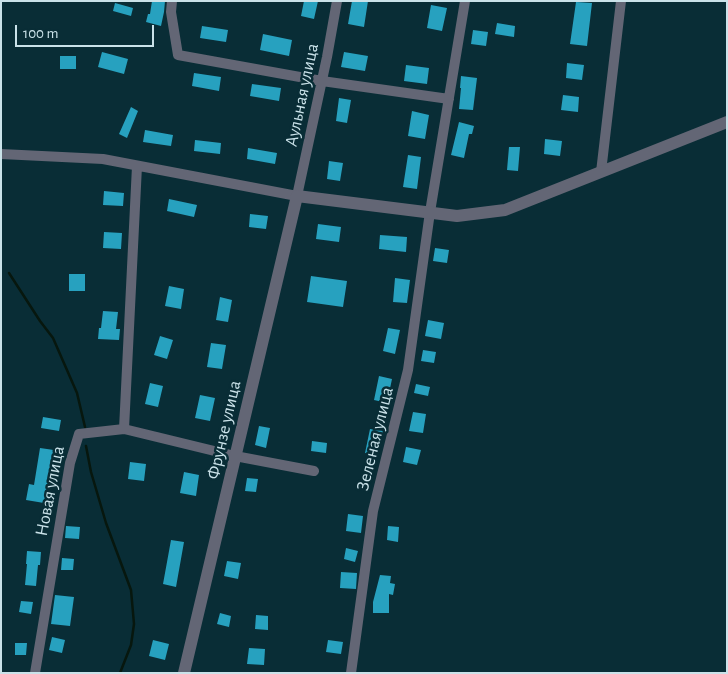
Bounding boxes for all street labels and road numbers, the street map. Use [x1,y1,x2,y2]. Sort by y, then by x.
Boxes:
street label: Аульная улица [281,41,323,149]
street label: Фрунзе улица [202,378,246,482]
street label: Зеленая улица [352,385,398,493]
street label: Новая улица [31,444,69,538]

